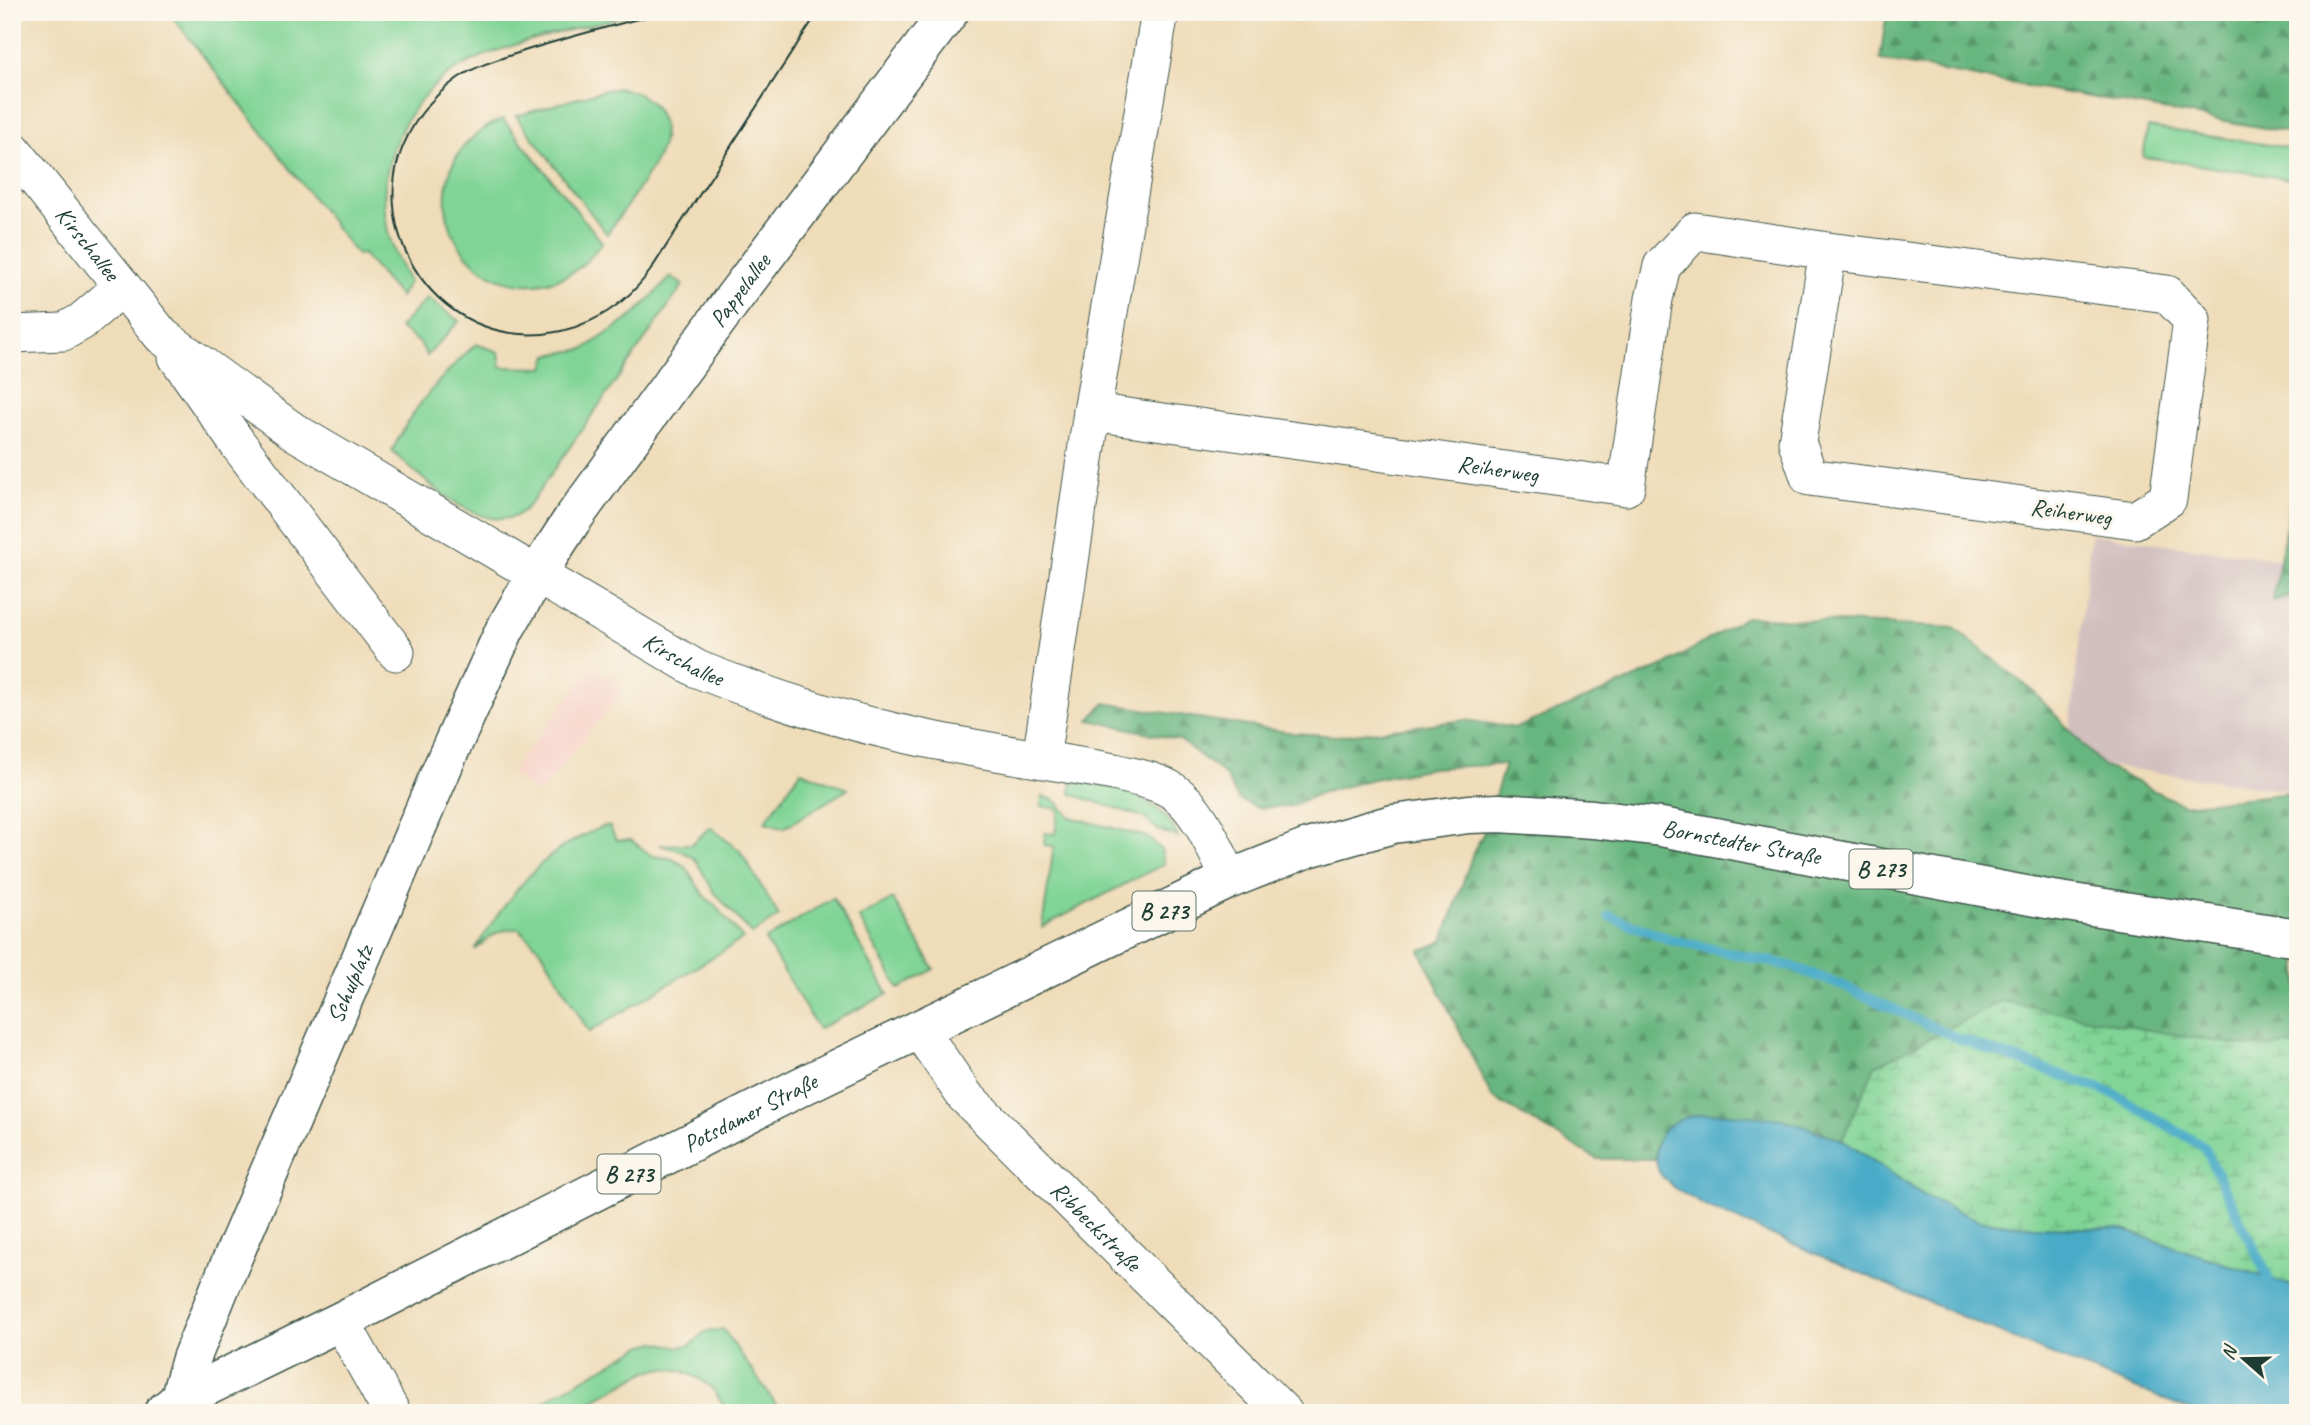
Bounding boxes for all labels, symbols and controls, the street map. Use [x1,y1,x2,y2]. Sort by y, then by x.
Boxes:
street label: Kirschallee [49,200,128,288]
street label: Pappelallee [703,246,778,333]
street label: Reiherweg [1456,449,1542,490]
street label: Reiherweg [2029,491,2115,533]
street label: Kirschallee [638,626,730,694]
street label: Bornstedter Straße [1660,813,1825,872]
road number: B 273 [1850,849,1912,888]
road number: B 273 [1132,891,1196,930]
street label: Schulplatz [320,938,381,1028]
street label: Potsdamer Straße [678,1065,824,1159]
road number: B 273 [598,1154,660,1194]
street label: Ribbeckstraße [1044,1175,1149,1279]
north arrow [2208,1324,2278,1394]
text: N [2216,1341,2243,1363]

